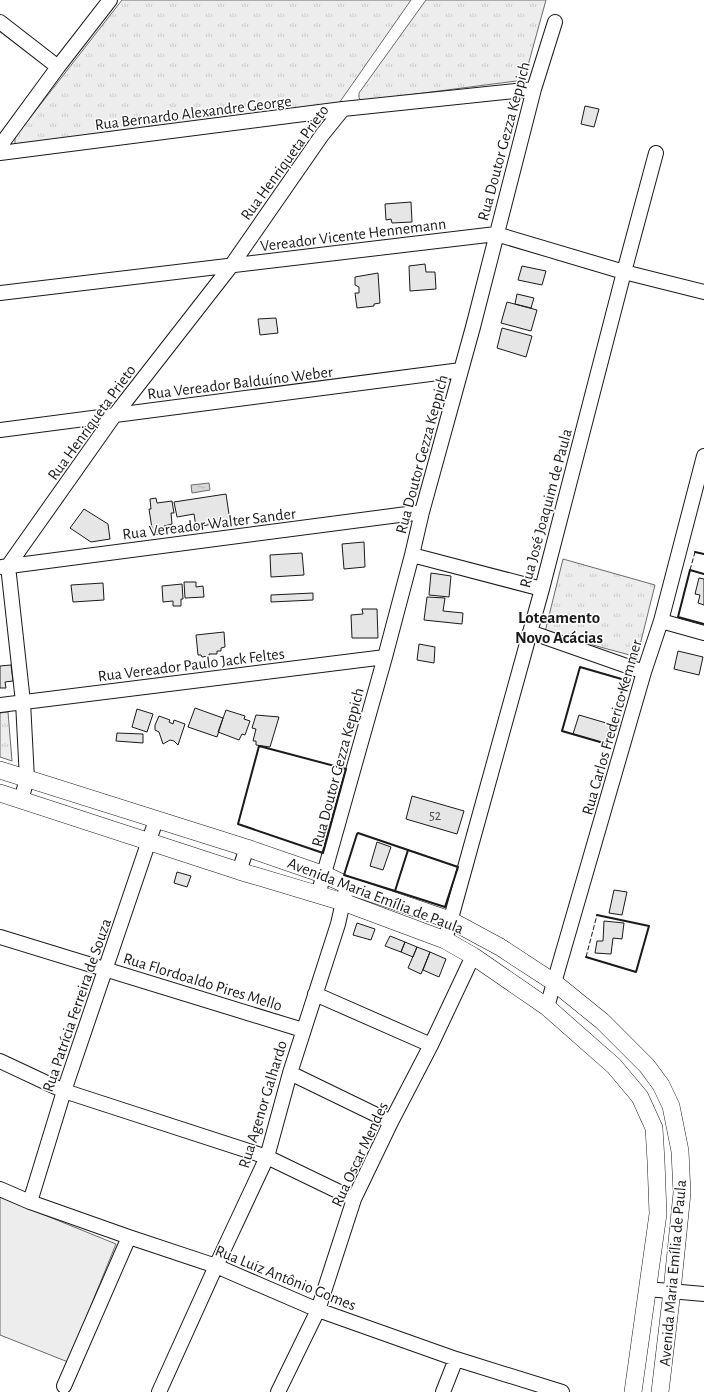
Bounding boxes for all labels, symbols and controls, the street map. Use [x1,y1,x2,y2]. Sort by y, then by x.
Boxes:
street label: Rua Doutor Gezza Keppich [475,60,533,222]
street label: Rua Bernardo Alexandre George [94,93,292,133]
street label: Rua Henriqueta Prieto [238,102,332,223]
street label: Vereador Vicente Hennemann [259,216,447,254]
street label: Rua Henriqueta Prieto [45,362,139,483]
street label: Rua Vereador Balduíno Weber [146,364,335,402]
street label: Rua Doutor Gezza Keppich [393,373,451,535]
street label: Rua José Joaquim de Paula [517,427,575,589]
street label: Rua Vereador Walter Sander [122,505,298,543]
district label: Loteamento Novo Acácias [515,609,604,646]
street label: Rua Carlos Frederico Kemmer [579,637,645,817]
street label: Rua Vereador Paulo Jack Feltes [97,646,285,684]
street label: Rua Doutor Gezza Keppich [309,686,367,848]
house number: 52 [429,809,441,823]
street label: Avenida Maria Emília de Paula [285,855,466,937]
street label: Rua Patrícia Ferreira de Souza [40,917,114,1094]
street label: Rua Flordoaldo Pires Mello [121,950,284,1014]
street label: Rua Agenor Galhardo [236,1038,290,1170]
street label: Rua Oscar Mendes [329,1100,391,1209]
street label: Avenida Maria Emília de Paula [657,1179,689,1367]
street label: Rua Luiz Antônio Gomes [213,1242,358,1314]

